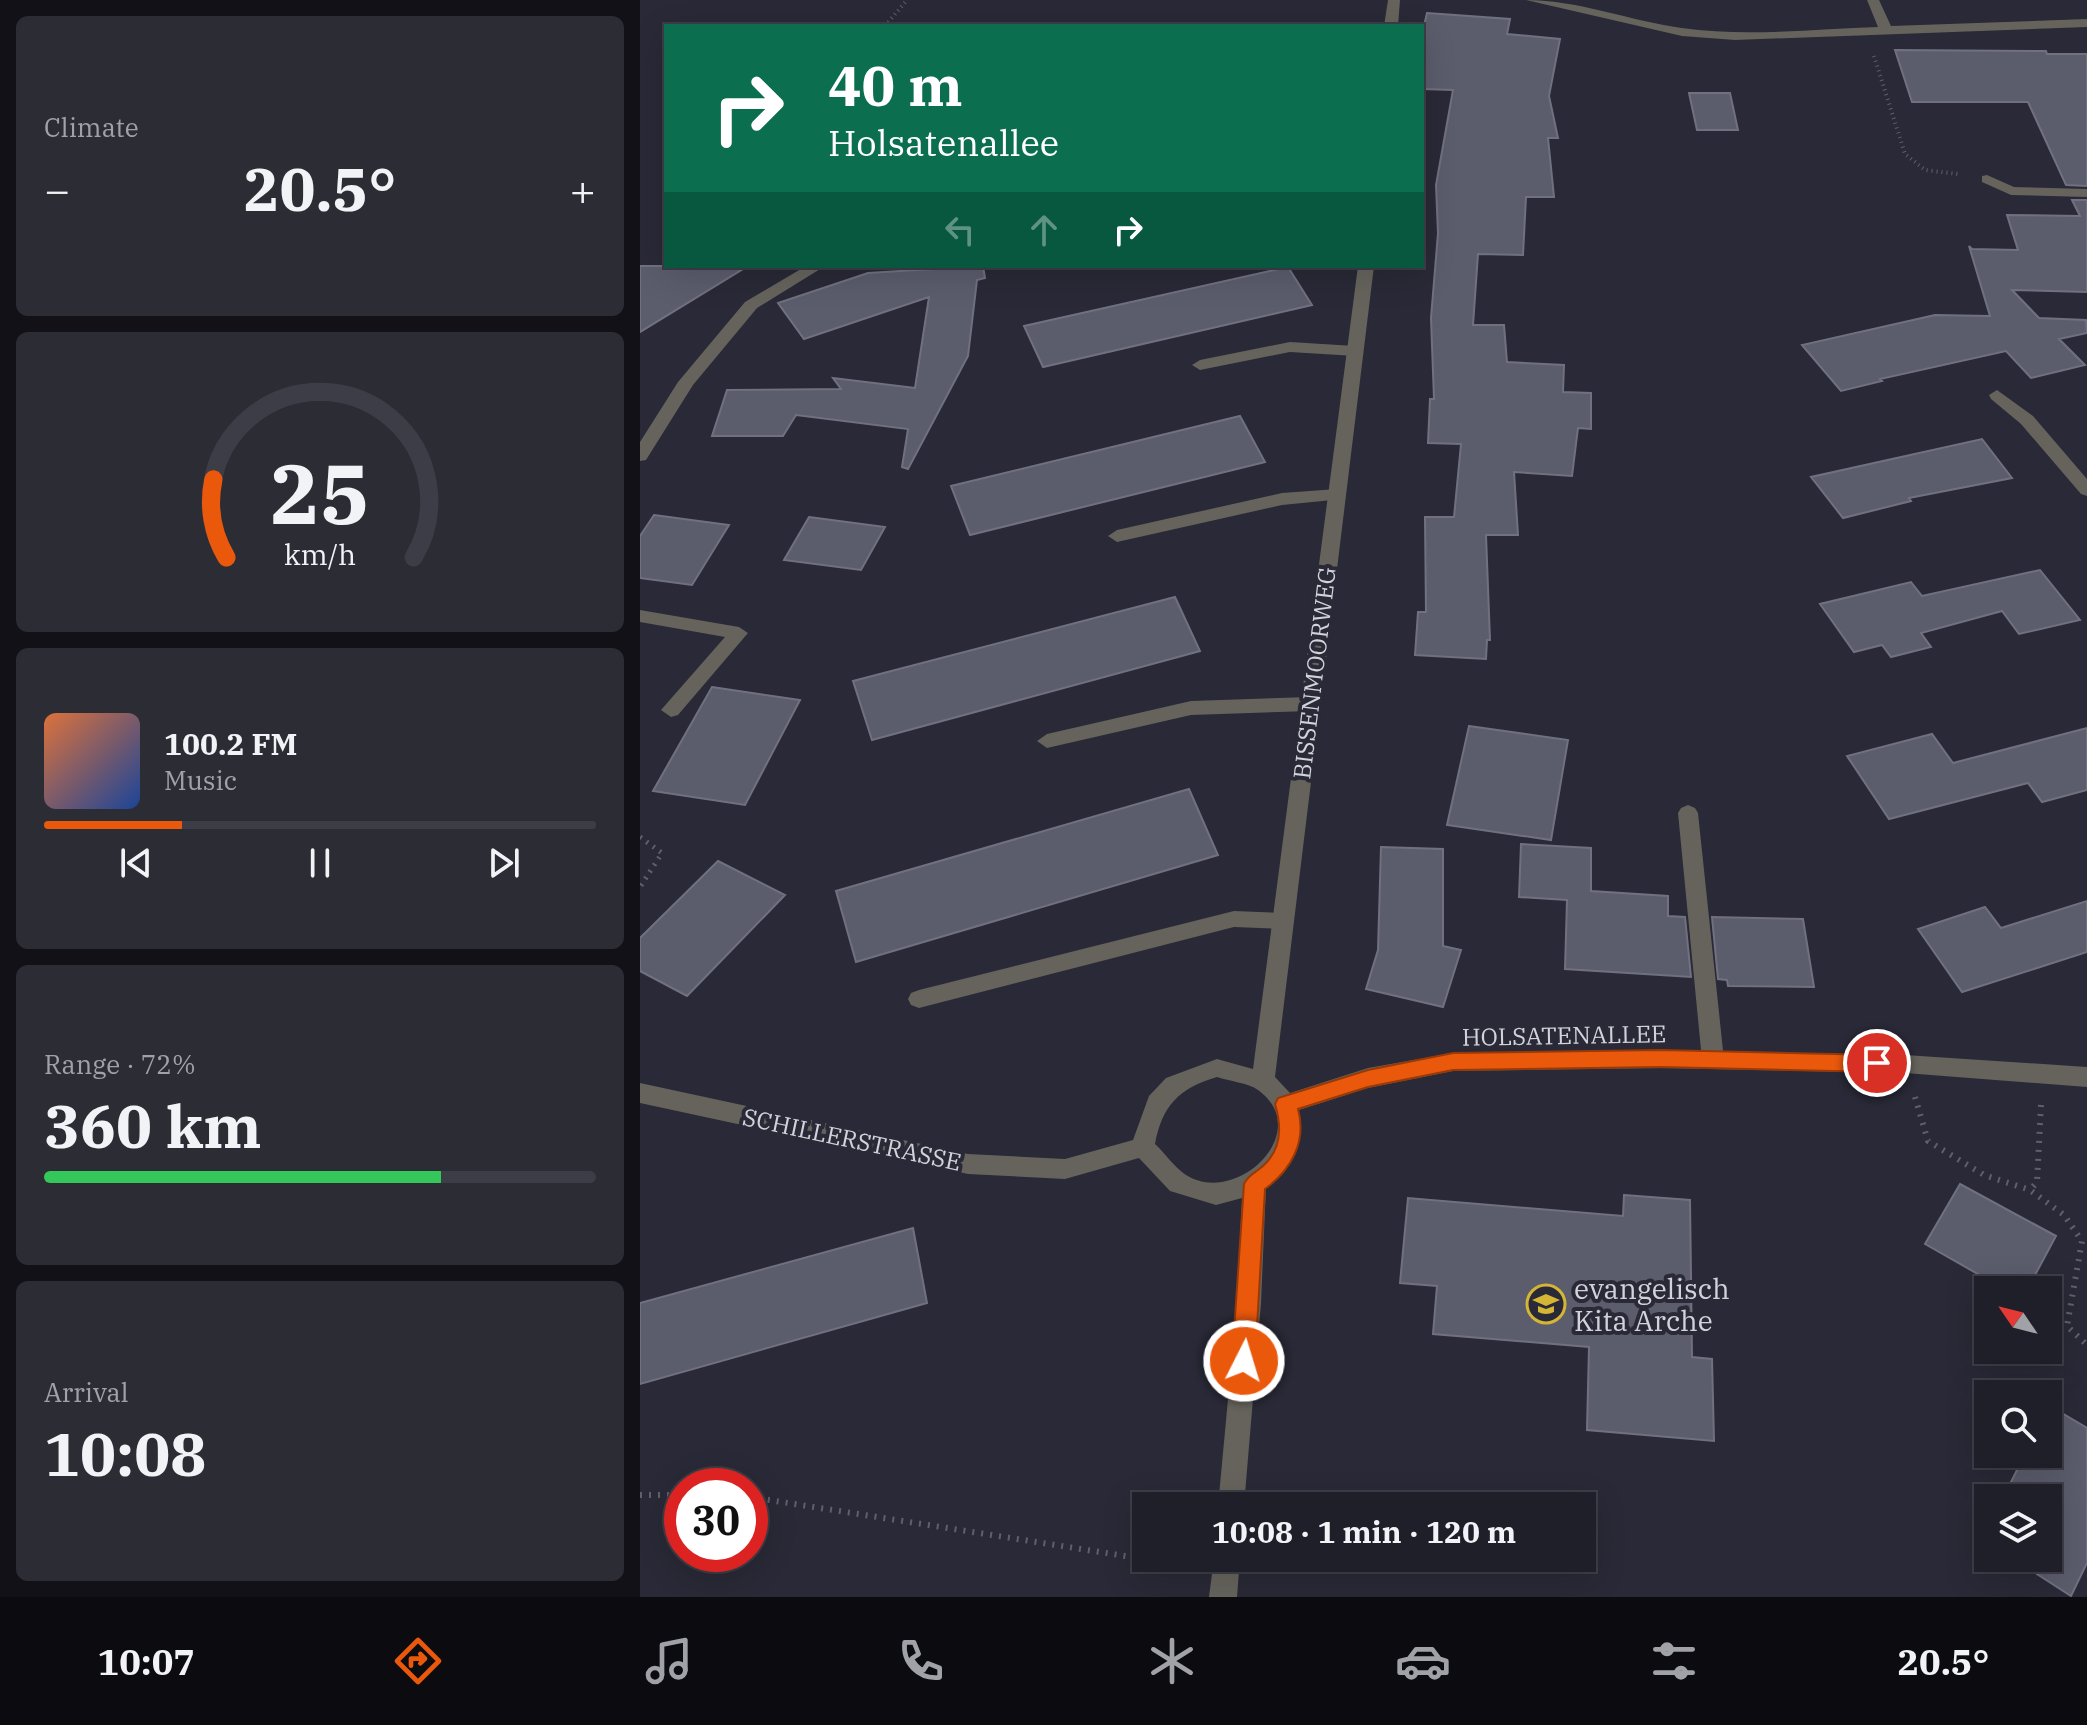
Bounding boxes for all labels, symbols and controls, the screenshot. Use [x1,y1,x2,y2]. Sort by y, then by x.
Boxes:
text: 40 m [828,49,963,121]
icon: right [696,56,800,160]
text: Climate [44,110,139,144]
text: Holsatenallee [828,119,1059,166]
text: 20.5° [243,149,397,228]
text: − [44,161,70,218]
text: + [570,161,596,218]
icon: left [938,208,982,252]
icon: ahead [1022,208,1066,252]
icon: right [1106,208,1150,252]
text: 25 [270,439,370,547]
text: km/h [284,536,356,573]
street label: BISSENMOORWEG [1285,565,1343,781]
text: 100.2 FM [164,724,297,763]
text: Music [164,763,237,797]
icon: previous [114,841,158,885]
icon: pause [298,841,342,885]
icon: next [482,841,526,885]
street label: HOLSATENALLEE [1461,1017,1667,1053]
pin [1843,1029,1911,1097]
icon: arrive [1855,1041,1899,1085]
text: Range · 72% [44,1047,196,1081]
text: 360 km [44,1086,262,1165]
street label: SCHILLERSTRASSE [740,1100,964,1178]
place label: evangelisch Kita Arche [1574,1270,1730,1339]
north arrow [1974,1276,2062,1364]
map controls [1974,1276,2062,1572]
school or university icon: evangelisch Kita Arche [1525,1283,1567,1325]
position arrow [1202,1319,1286,1403]
text: Arrival [44,1375,129,1409]
button: search [1974,1380,2062,1468]
text: 10:08 [44,1414,206,1493]
speed limit sign: 30 [664,1468,768,1572]
button: layers [1974,1484,2062,1572]
text: 10:08 · 1 min · 120 m [1212,1512,1516,1551]
icon: directions [390,1633,446,1689]
icon: music [641,1633,697,1689]
icon: phone [893,1633,949,1689]
icon: climate [1144,1633,1200,1689]
icon: car [1395,1633,1451,1689]
icon: filters [1646,1633,1702,1689]
text: 10:07 [98,1638,195,1685]
text: 20.5° [1897,1638,1989,1685]

